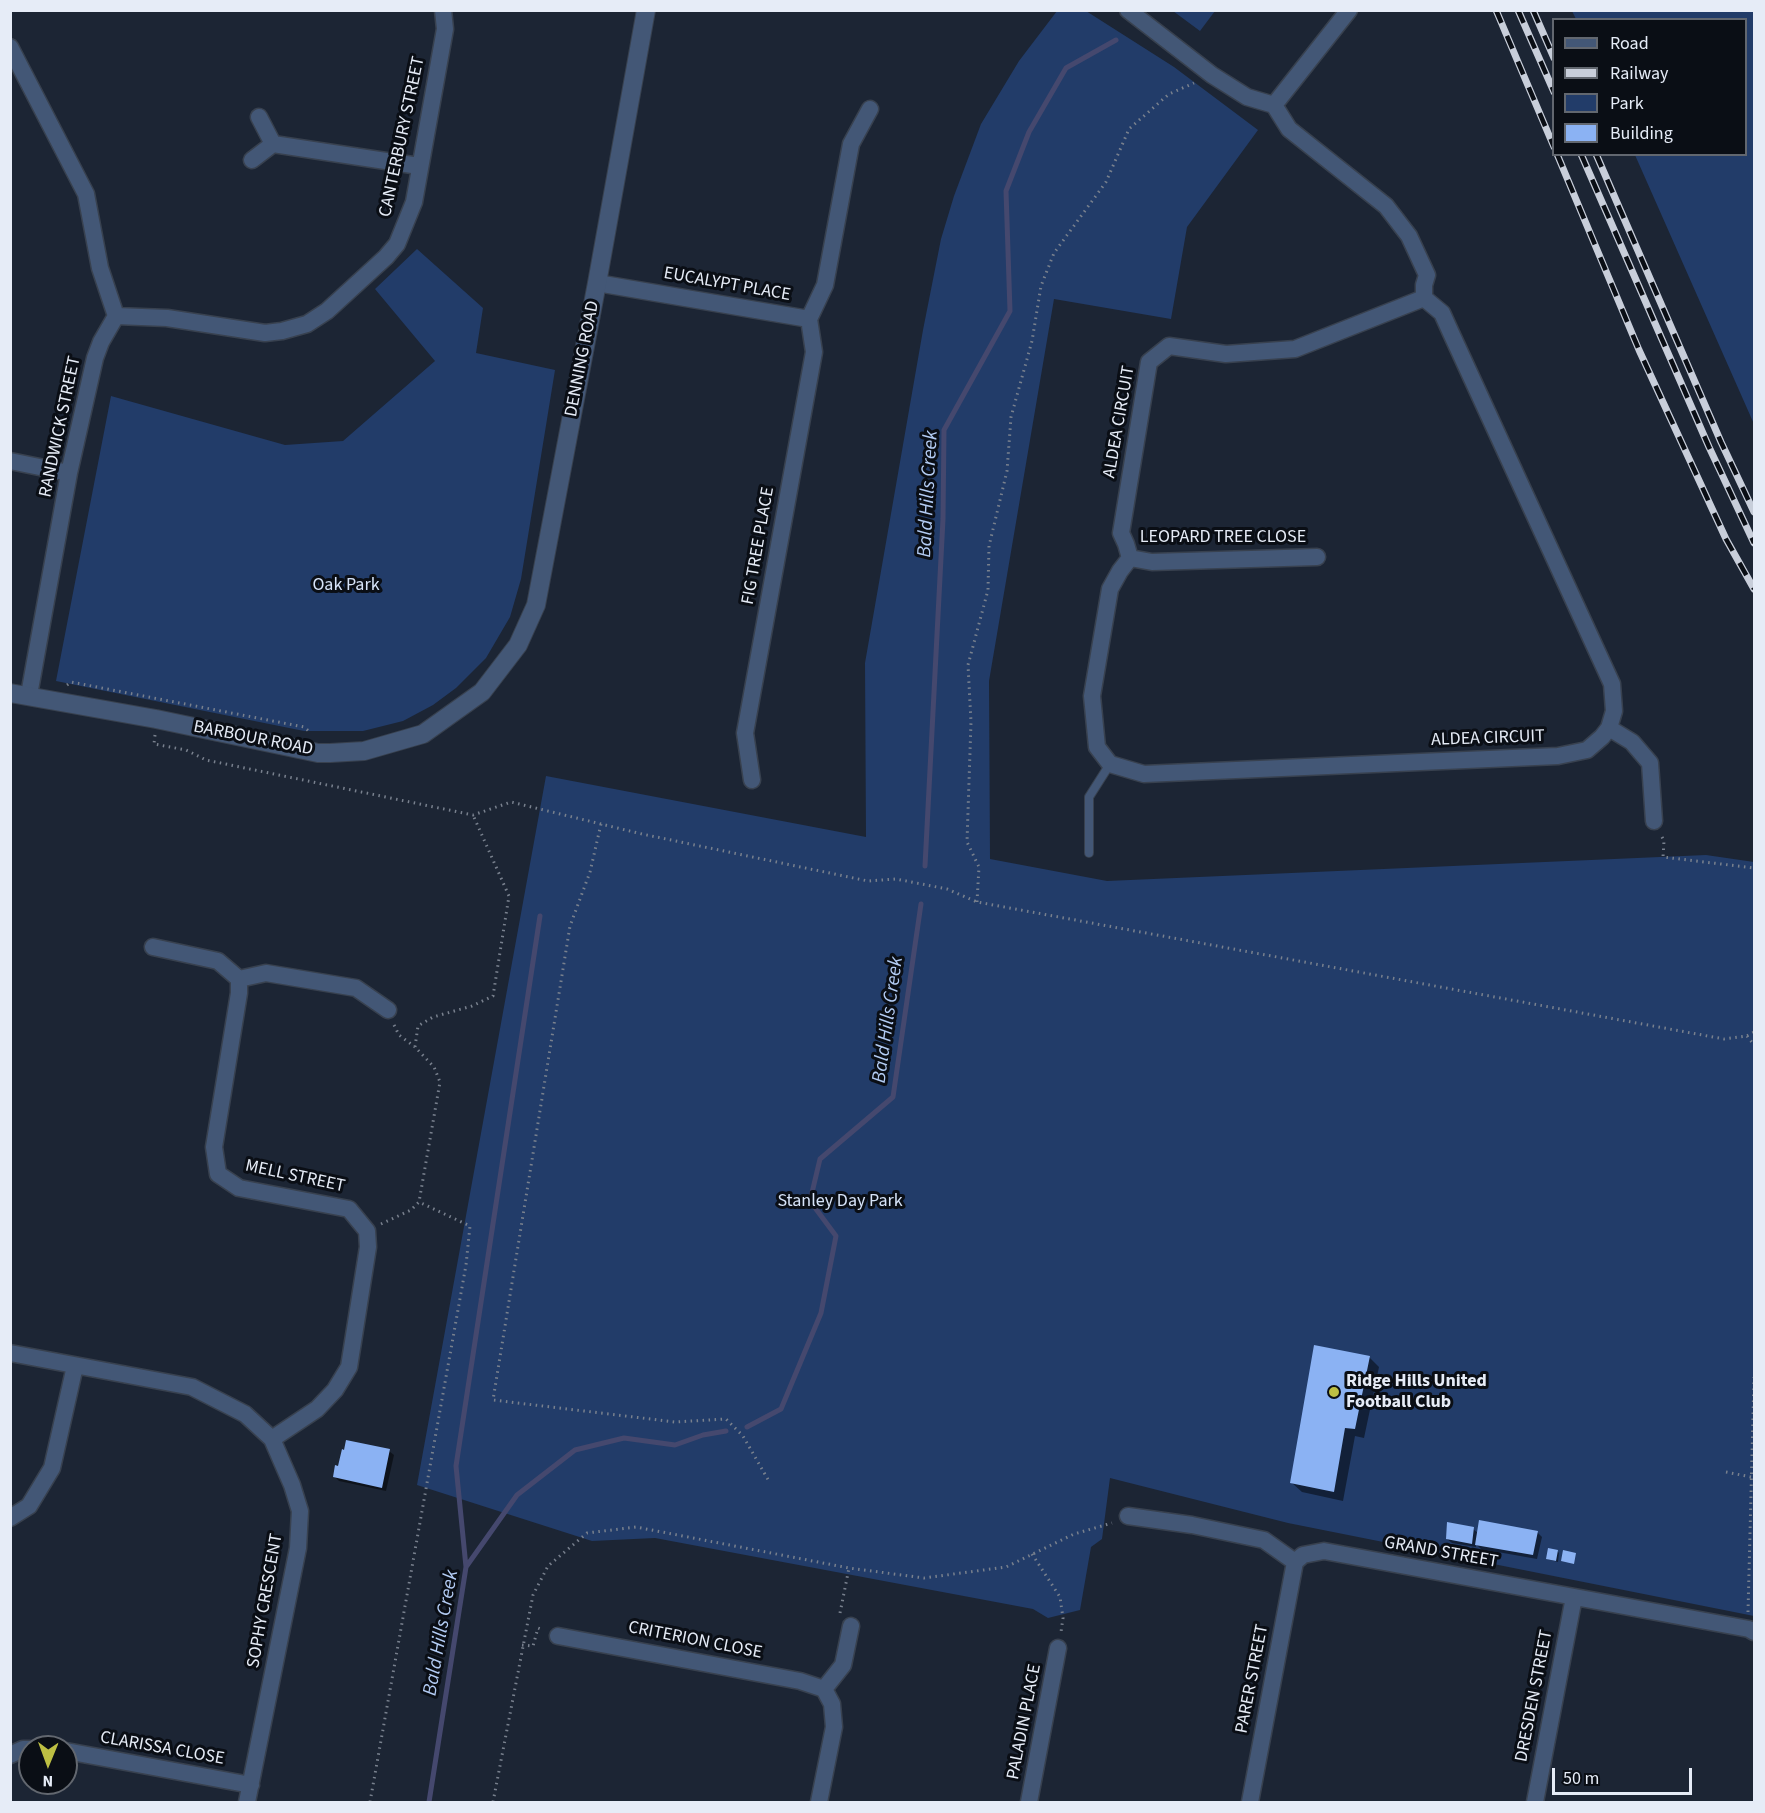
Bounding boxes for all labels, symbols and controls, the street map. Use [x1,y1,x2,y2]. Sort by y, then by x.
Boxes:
legend [1552,18,1747,156]
text: Road [1610,31,1649,56]
street label: CANTERBURY STREET [375,55,431,219]
text: Railway [1610,61,1669,86]
text: Park [1610,91,1644,116]
text: Building [1610,121,1673,146]
street label: EUCALYPT PLACE [662,263,792,307]
street label: DENNING ROAD [561,299,605,419]
street label: RANDWICK STREET [36,355,86,499]
street label: ALDEA CIRCUIT [1099,364,1141,480]
water label: Bald Hills Creek [914,430,944,558]
street label: FIG TREE PLACE [738,485,780,607]
street label: LEOPARD TREE CLOSE [1140,527,1306,549]
park label: Oak Park [312,575,380,597]
street label: BARBOUR ROAD [191,717,315,761]
street label: ALDEA CIRCUIT [1431,726,1545,752]
water label: Bald Hills Creek [868,955,910,1085]
street label: MELL STREET [243,1156,347,1198]
park label: Stanley Day Park [777,1191,903,1213]
place label: Ridge Hills United Football Club [1346,1371,1487,1414]
marker: Ridge Hills United Football Club [1327,1385,1341,1399]
street label: SOPHY CRESCENT [244,1532,288,1670]
street label: GRAND STREET [1382,1532,1500,1574]
water label: Bald Hills Creek [419,1568,465,1698]
street label: CRITERION CLOSE [626,1617,764,1665]
street label: PARER STREET [1232,1623,1274,1735]
street label: DRESDEN STREET [1512,1628,1558,1764]
street label: PALADIN PLACE [1003,1662,1047,1782]
street label: CLARISSA CLOSE [98,1727,226,1771]
north arrow [18,1735,78,1795]
scale bar [1555,1756,1694,1794]
text: 50 m [1563,1766,1599,1791]
text: N [42,1770,53,1792]

